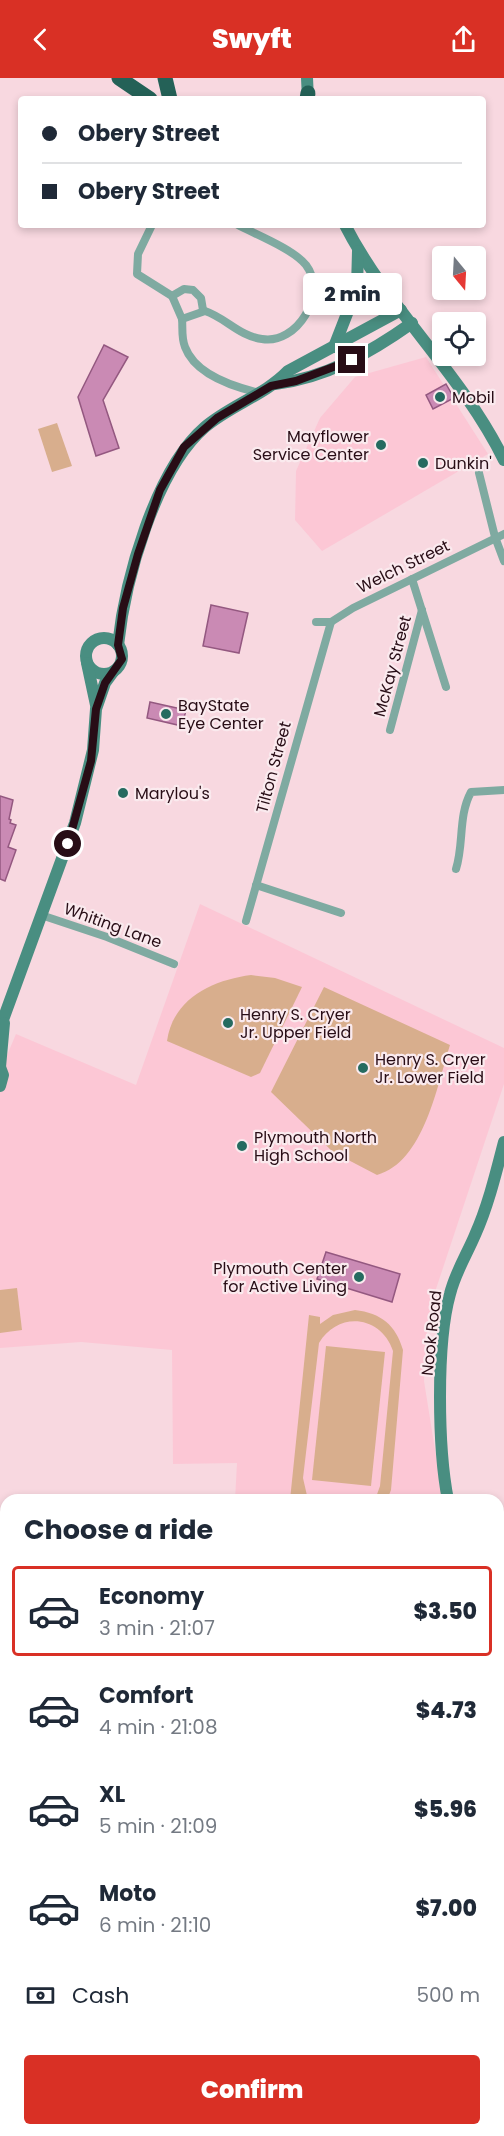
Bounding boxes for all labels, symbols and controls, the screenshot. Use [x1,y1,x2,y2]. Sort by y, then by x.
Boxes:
text: Swyft [212,20,292,57]
icon: back [24,23,57,56]
icon: share [447,23,480,56]
text: Obery Street [78,118,220,149]
text: Obery Street [78,176,220,207]
north arrow [432,246,486,300]
map controls [432,246,486,366]
callout: 2 min [302,273,401,315]
text: 2 min [324,280,381,308]
button: locate [432,312,486,366]
route end [338,346,365,373]
place label: Mobil [452,386,495,409]
marker: Mobil [433,390,447,404]
place label: Mayflower Service Center [253,425,369,466]
marker: Mayflower Service Center [374,438,388,452]
place label: Dunkin' [435,452,492,475]
marker: Dunkin' [416,456,430,470]
street label: Welch Street [353,534,454,599]
street label: McKay Street [368,613,417,719]
place label: BayState Eye Center [178,694,264,735]
marker: BayState Eye Center [159,707,173,721]
street label: Tilton Street [250,719,297,815]
place label: Marylou's [135,782,210,805]
marker: Marylou's [116,786,130,800]
route start [54,830,81,857]
street label: Whiting Lane [61,897,165,954]
place label: Henry S. Cryer Jr. Upper Field [240,1003,351,1044]
marker: Henry S. Cryer Jr. Upper Field [221,1016,235,1030]
place label: Henry S. Cryer Jr. Lower Field [375,1048,486,1089]
marker: Henry S. Cryer Jr. Lower Field [356,1061,370,1075]
place label: Plymouth North High School [254,1126,377,1167]
marker: Plymouth North High School [235,1139,249,1153]
place label: Plymouth Center for Active Living [213,1257,347,1298]
marker: Plymouth Center for Active Living [352,1270,366,1284]
street label: Nook Road [416,1289,447,1377]
text: Choose a ride [24,1511,213,1548]
text: Economy [99,1581,204,1612]
icon: car [27,1584,81,1638]
text: $3.50 [414,1596,477,1627]
text: 3 min · 21:07 [99,1614,215,1642]
text: Comfort [99,1680,193,1711]
icon: car [27,1683,81,1737]
text: $4.73 [416,1695,477,1726]
text: 4 min · 21:08 [99,1713,218,1741]
text: XL [99,1779,125,1810]
icon: car [27,1782,81,1836]
text: $5.96 [414,1794,477,1825]
text: 5 min · 21:09 [99,1812,217,1840]
text: Moto [99,1878,156,1909]
icon: car [27,1881,81,1935]
text: $7.00 [415,1893,477,1924]
text: 6 min · 21:10 [99,1911,211,1939]
icon: cash [24,1979,57,2012]
text: Cash [72,1980,129,2011]
text: 500 m [416,1981,480,2009]
button: Confirm [24,2055,480,2124]

